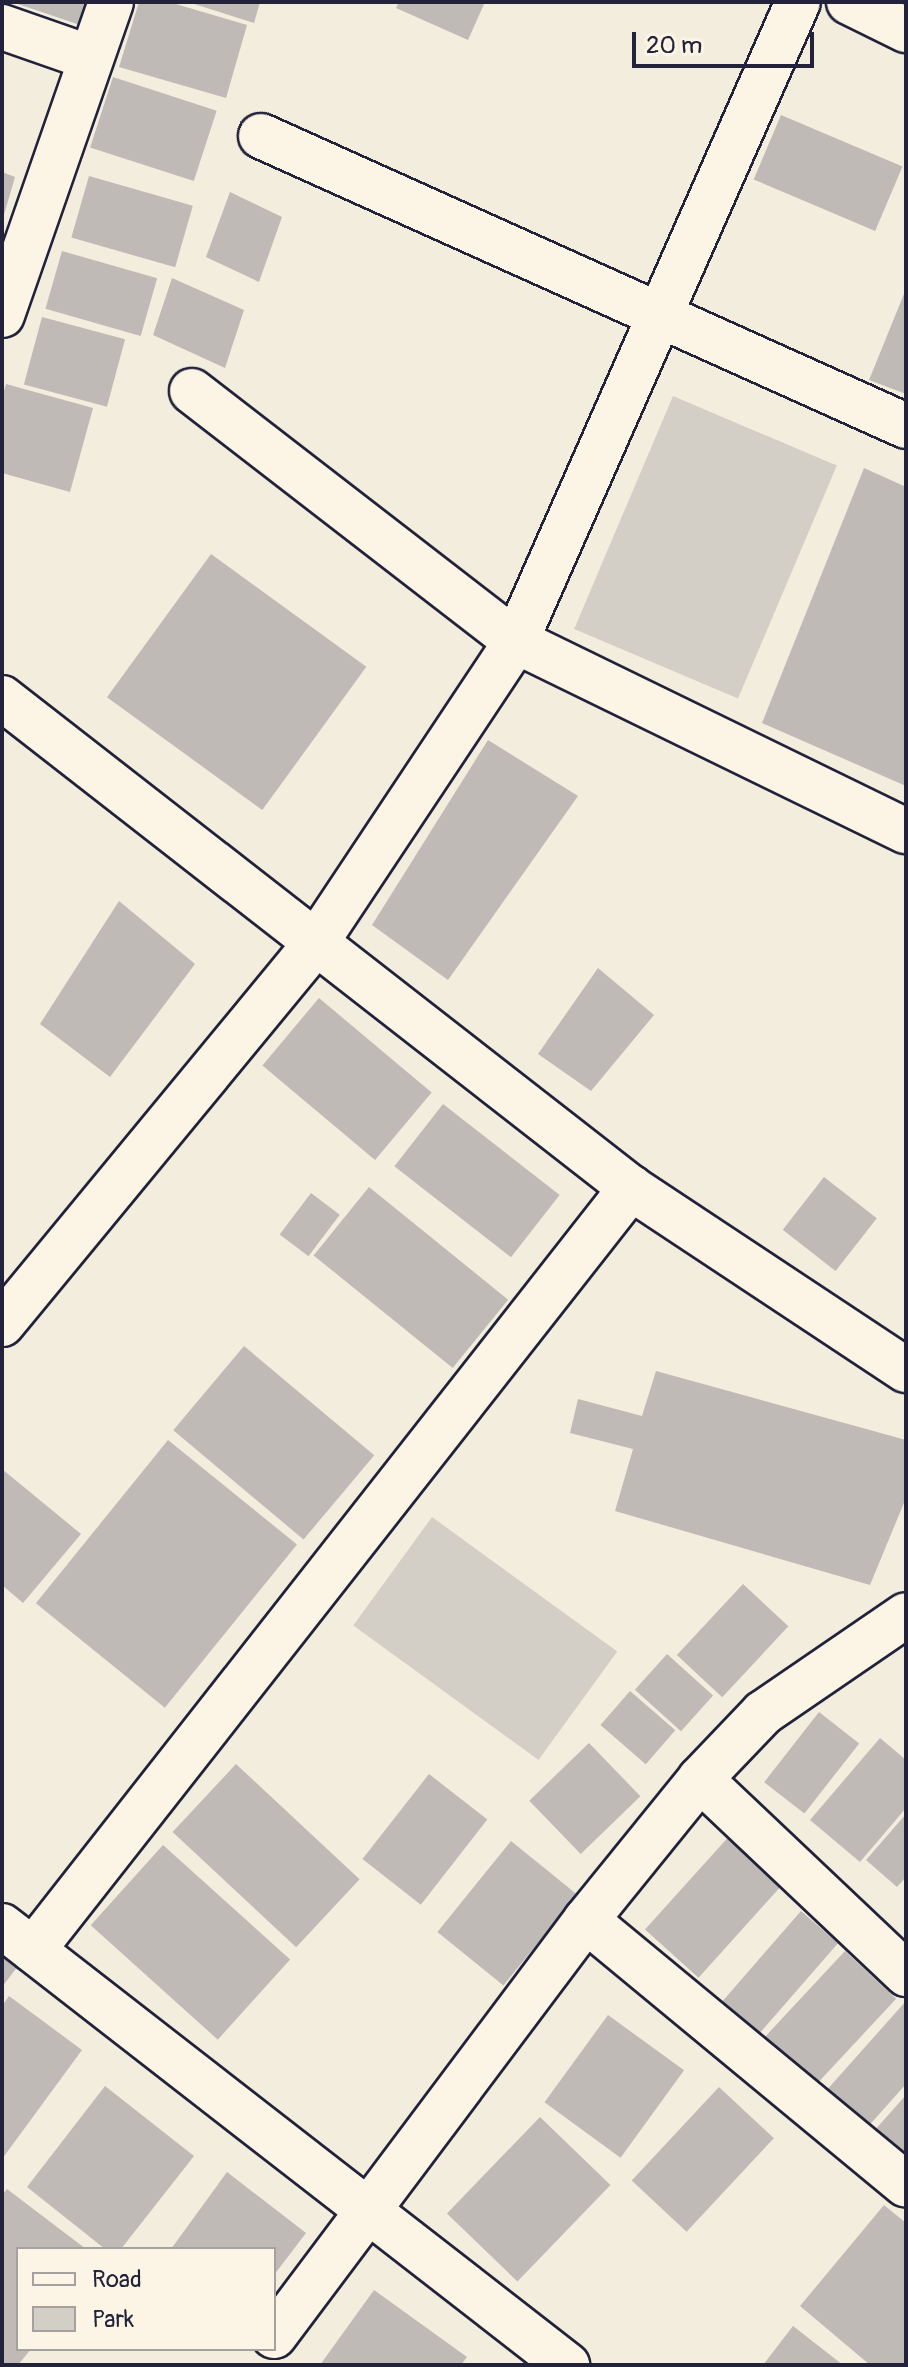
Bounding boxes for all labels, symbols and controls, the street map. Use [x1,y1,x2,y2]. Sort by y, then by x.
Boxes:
scale bar [636,16,818,66]
text: 20 m [646,31,702,60]
legend [16,2247,276,2351]
text: Road [92,2265,142,2294]
text: Park [92,2305,134,2334]

